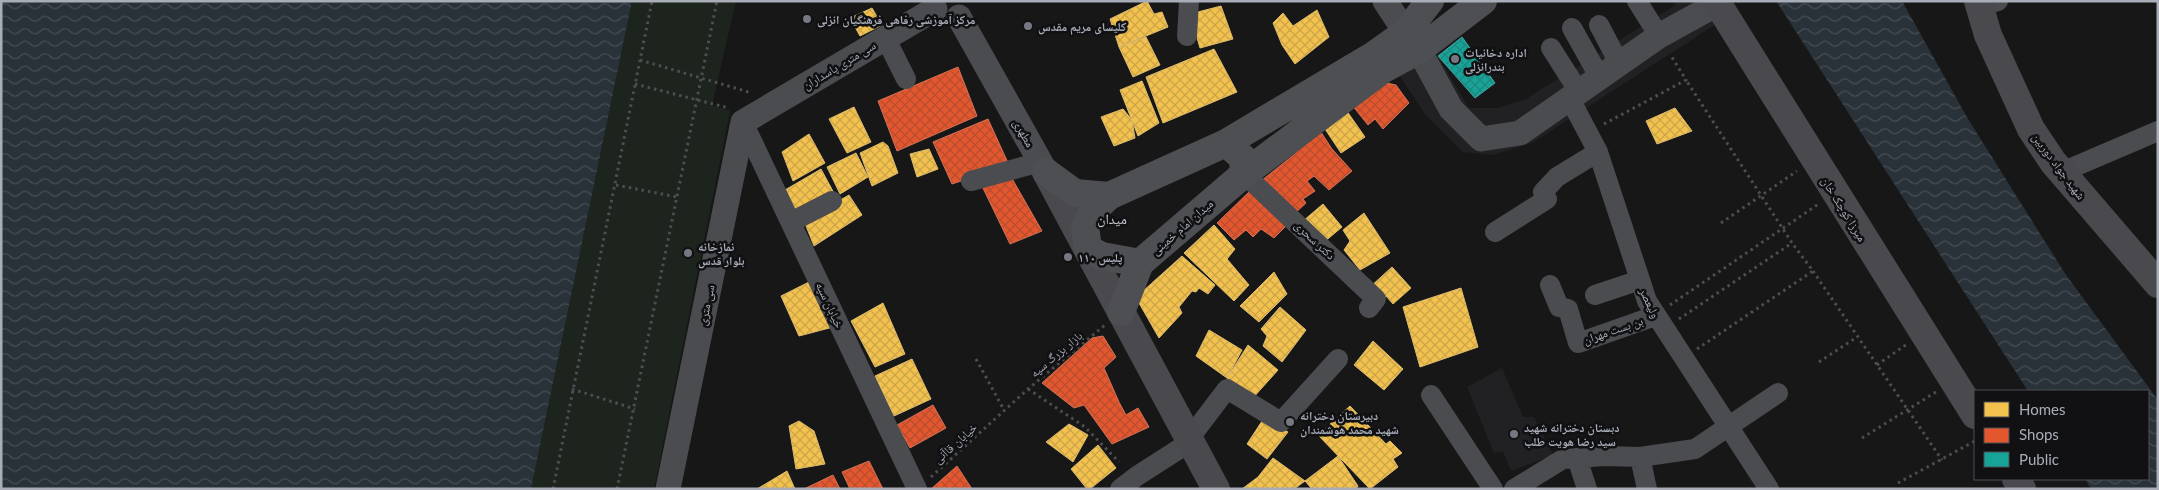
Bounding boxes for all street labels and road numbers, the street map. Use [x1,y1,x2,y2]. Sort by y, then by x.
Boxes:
street label: سی متری پاسداران [800,37,878,93]
street label: مطهری [1010,116,1038,150]
street label: شهید جواد دوربین [2029,130,2089,203]
street label: میرزا کوچک خان [1818,174,1870,244]
street label: میدان امام خمینی [1148,196,1217,259]
street label: دکتر سحری [1291,217,1339,263]
street label: خیابان سپه [812,280,847,331]
street label: سی متری [694,283,718,327]
street label: ولیعصر [1636,285,1663,321]
street label: بن بست مهران [1581,313,1645,348]
street label: بازار بزرگ سپه [1027,328,1085,380]
street label: خیابان قاآنی [930,419,981,467]

